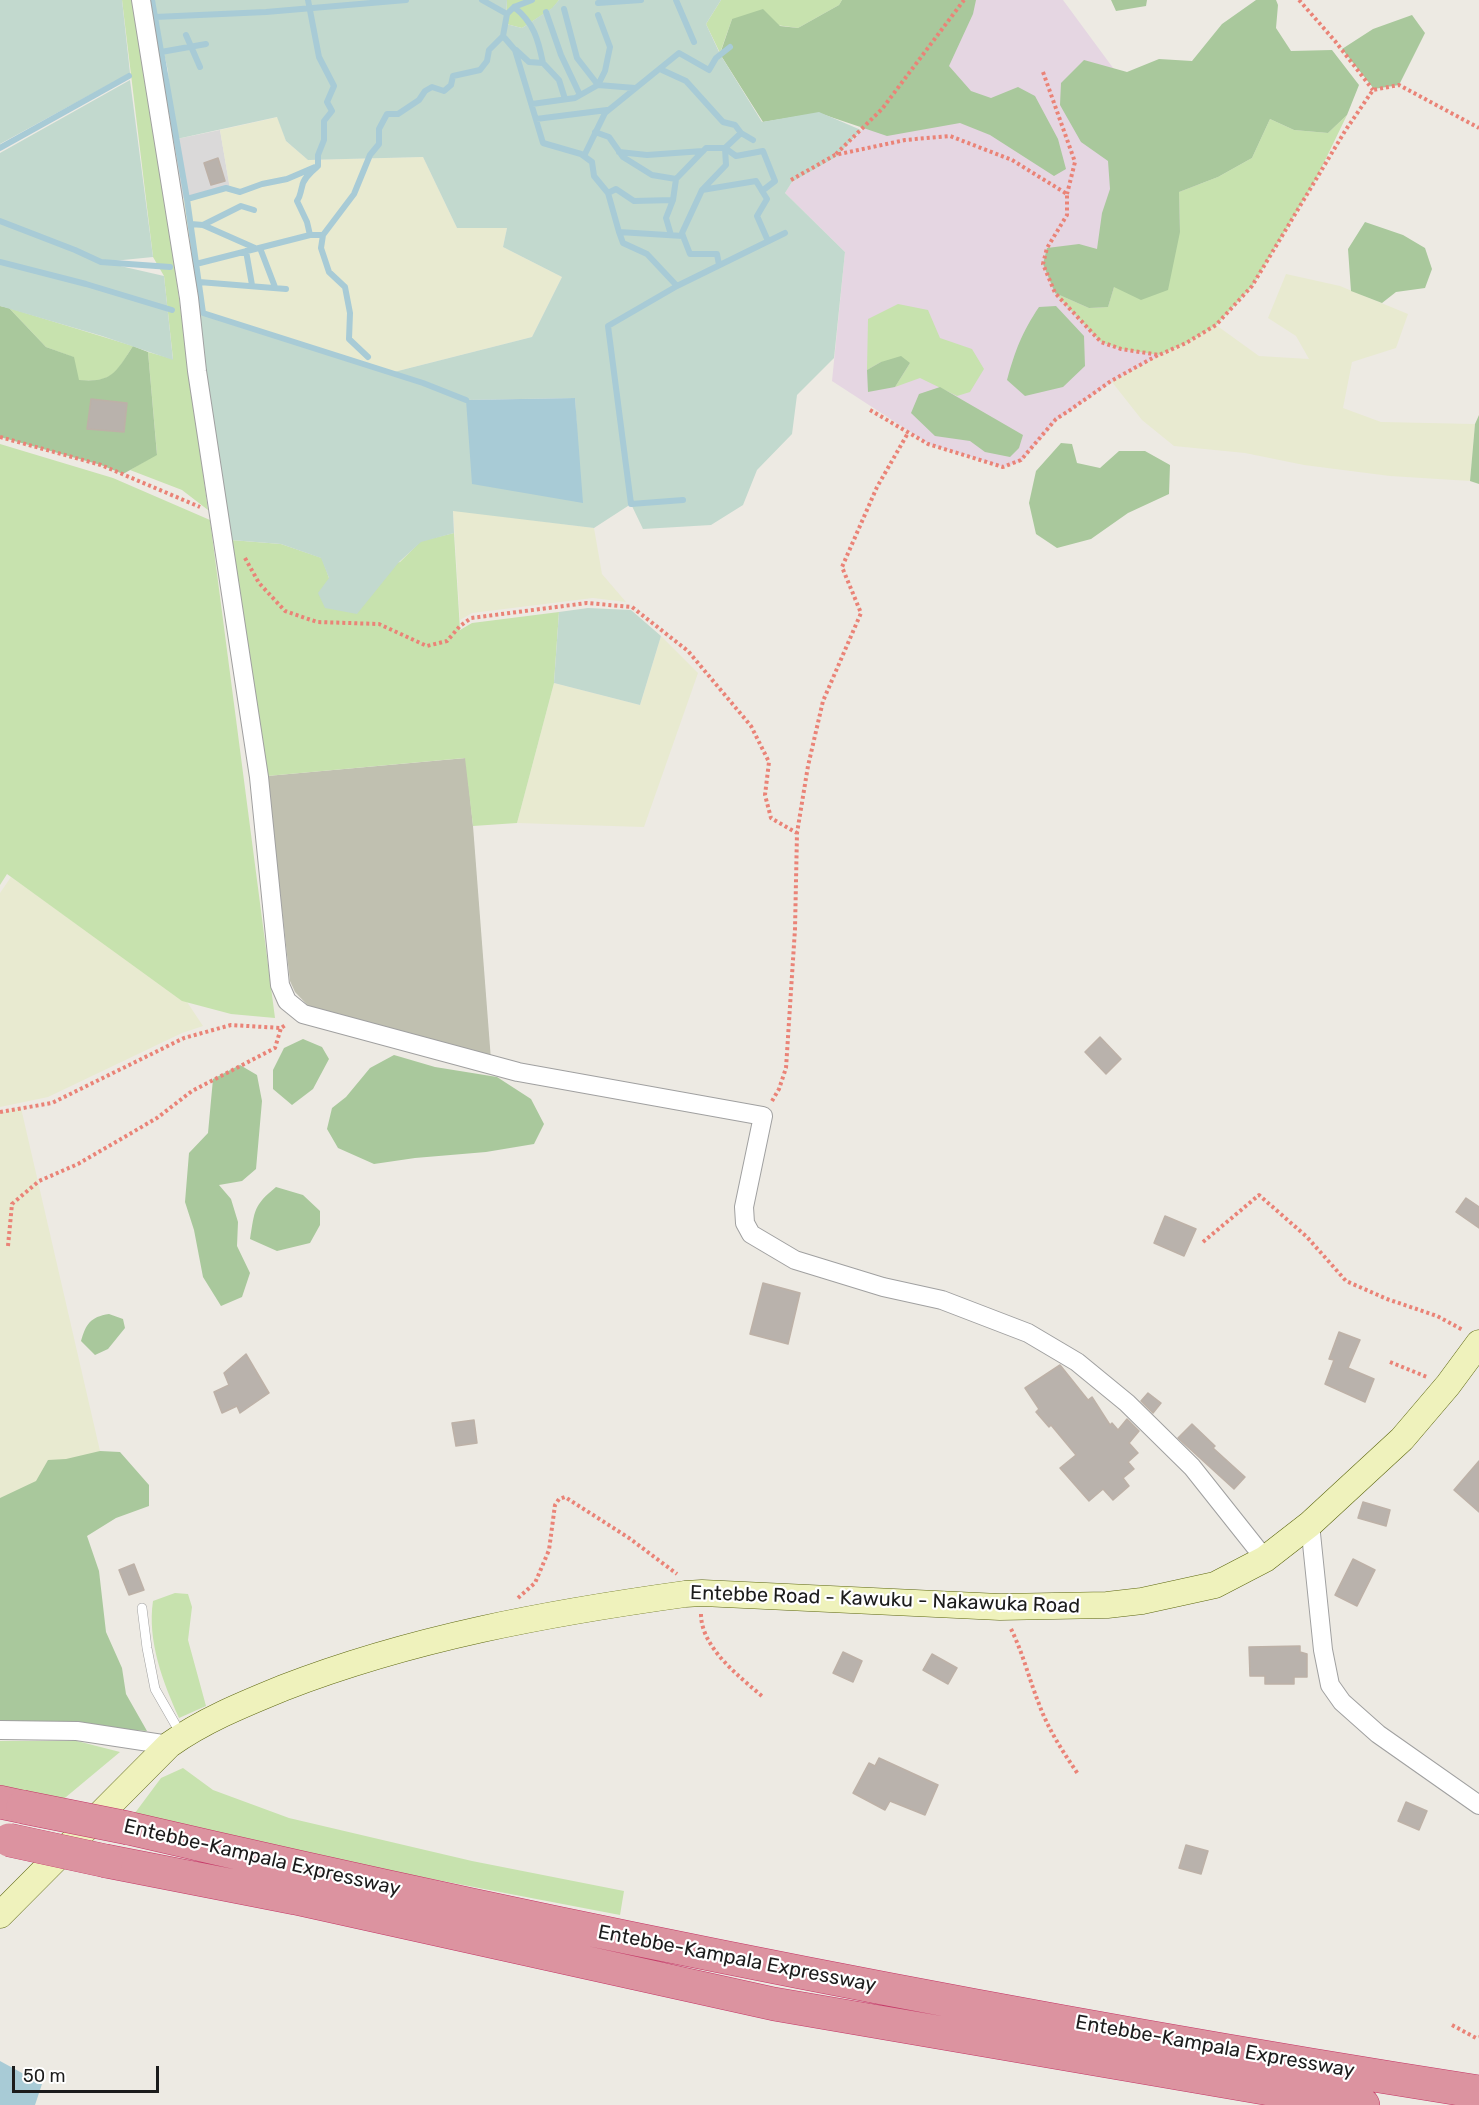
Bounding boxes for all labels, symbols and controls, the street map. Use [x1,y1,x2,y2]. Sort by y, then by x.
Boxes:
street label: Entebbe Road - Kawuku - Nakawuka Road [690,1581,1080,1619]
street label: Entebbe-Kampala Expressway [121,1814,403,1902]
street label: Entebbe-Kampala Expressway [596,1920,878,1998]
street label: Entebbe-Kampala Expressway [1073,2011,1357,2083]
scale bar [15,2054,162,2092]
text: 50 m [23,2065,66,2087]

